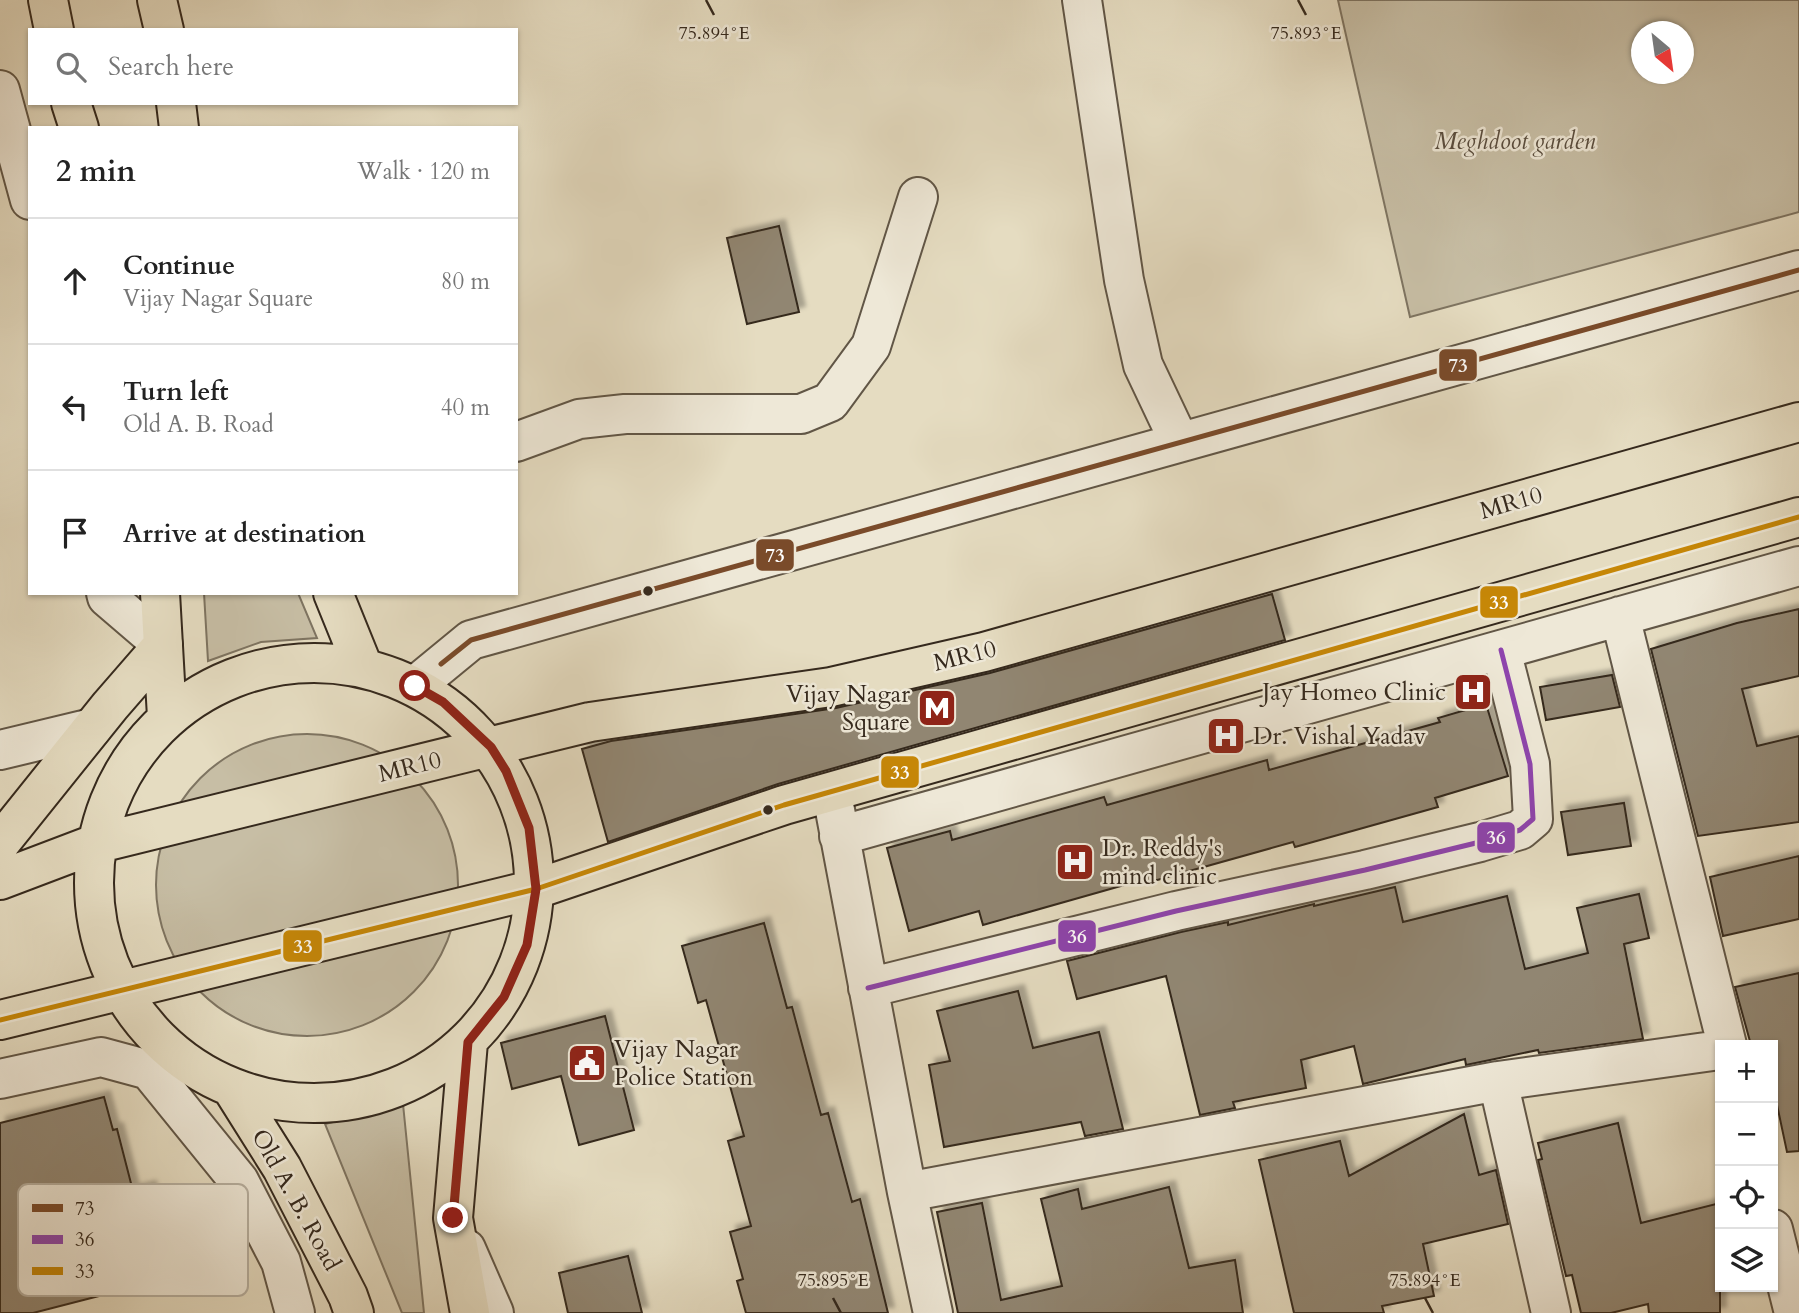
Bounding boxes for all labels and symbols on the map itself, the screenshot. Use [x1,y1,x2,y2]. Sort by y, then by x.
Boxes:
text: 75.894°E [679,21,750,46]
text: 75.893°E [1271,21,1342,46]
north arrow [1631,21,1694,84]
park label: Meghdoot garden [1435,125,1596,158]
line badge: 73 [1438,348,1478,382]
text: 73 [1448,353,1468,379]
street label: MR10 [1476,478,1546,528]
line badge: 73 [755,538,795,572]
text: 73 [765,543,785,569]
unlabelled marker [641,584,655,598]
line badge: 33 [1479,585,1519,619]
text: 33 [1489,590,1509,616]
street label: MR10 [930,632,1000,680]
route start [399,670,430,701]
hospital icon: Jay Homeo Clinic [1452,671,1494,713]
place label: Jay Homeo Clinic [1259,676,1446,709]
place label: Vijay Nagar Square [786,678,910,739]
metro station icon: Vijay Nagar Square [916,687,958,729]
hospital icon: Dr. Vishal Yadav [1205,715,1247,757]
place label: Dr. Vishal Yadav [1253,720,1427,753]
street label: MR10 [375,743,445,791]
line badge: 33 [880,755,920,789]
text: 33 [890,760,910,786]
unlabelled marker [761,803,775,817]
line badge: 36 [1476,821,1516,854]
text: 36 [1486,825,1506,851]
place label: Dr. Reddy's mind clinic [1102,832,1222,893]
hospital icon: Dr. Reddy's mind clinic [1054,841,1096,883]
line badge: 36 [1057,919,1097,953]
text: 36 [1067,924,1087,950]
line badge: 33 [282,929,323,963]
text: 33 [293,934,313,960]
place label: Vijay Nagar Police Station [614,1033,754,1094]
public building icon: Vijay Nagar Police Station [566,1042,608,1084]
street label: Old A. B. Road [243,1123,349,1277]
legend [18,1184,248,1296]
text: 73 [75,1196,94,1222]
route end [437,1202,468,1233]
text: 36 [75,1227,94,1253]
text: 33 [75,1259,94,1285]
text: 75.895°E [798,1268,869,1293]
text: 75.894°E [1390,1268,1461,1293]

